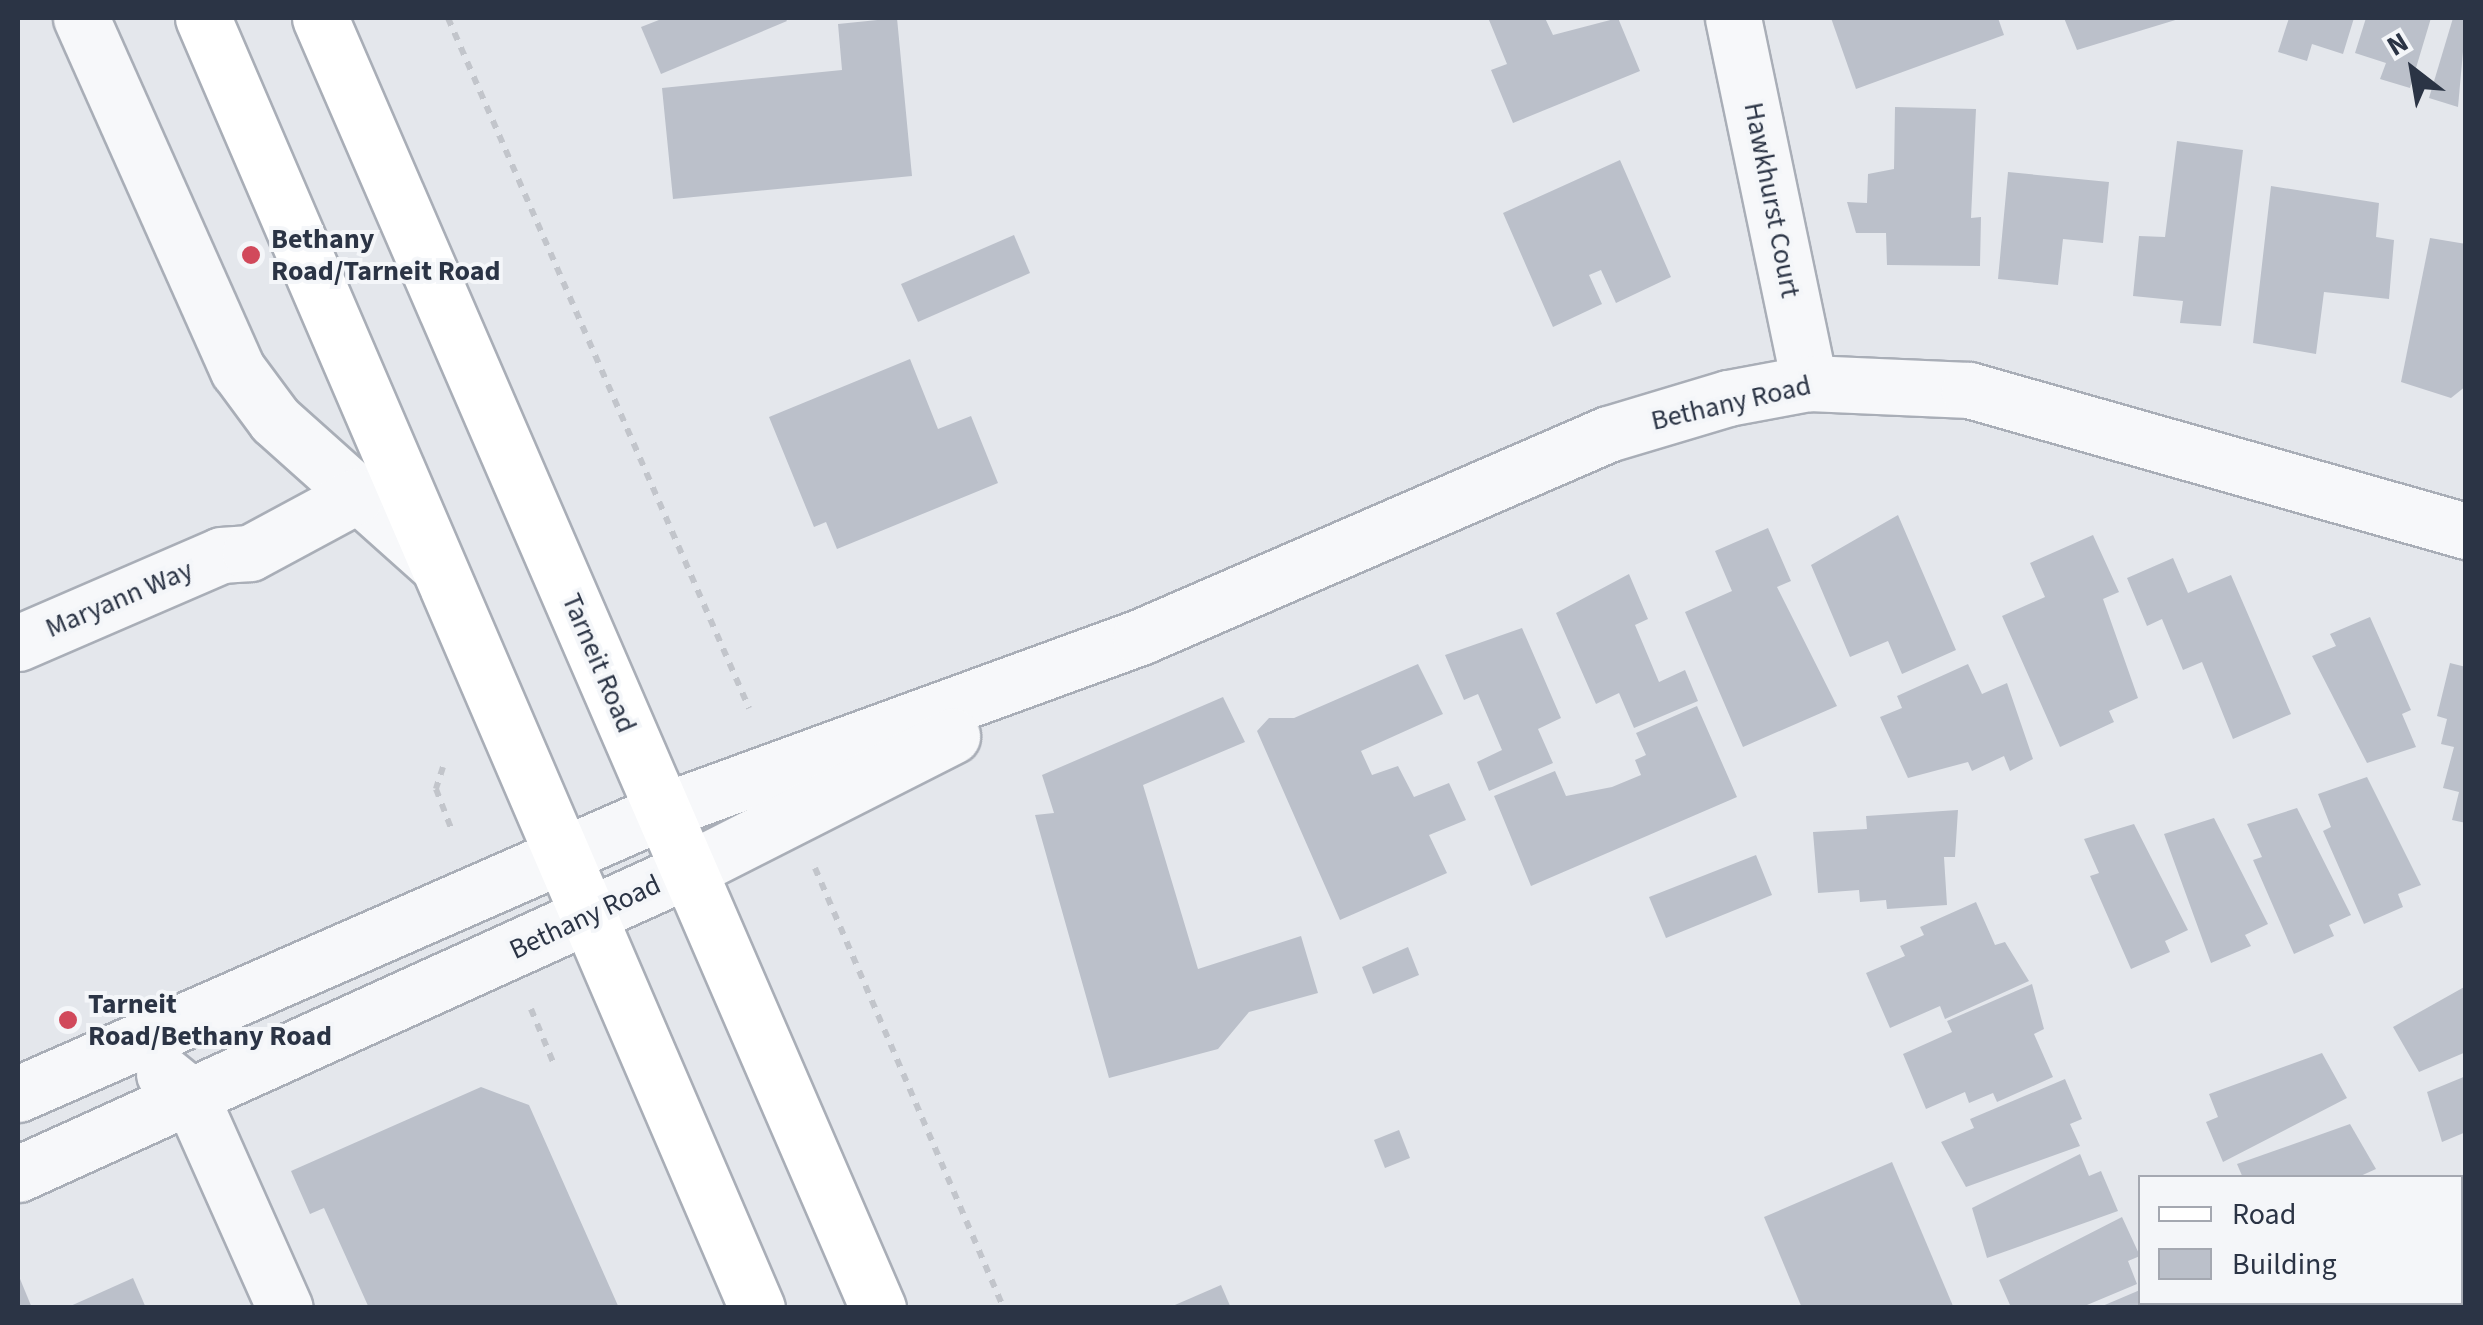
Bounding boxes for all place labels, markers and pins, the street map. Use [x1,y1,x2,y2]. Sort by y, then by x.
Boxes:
place label: Bethany Road/Tarneit Road [271,222,501,288]
marker: Bethany Road/Tarneit Road [240,244,262,266]
place label: Tarneit Road/Bethany Road [88,987,332,1053]
marker: Tarneit Road/Bethany Road [57,1009,79,1031]

